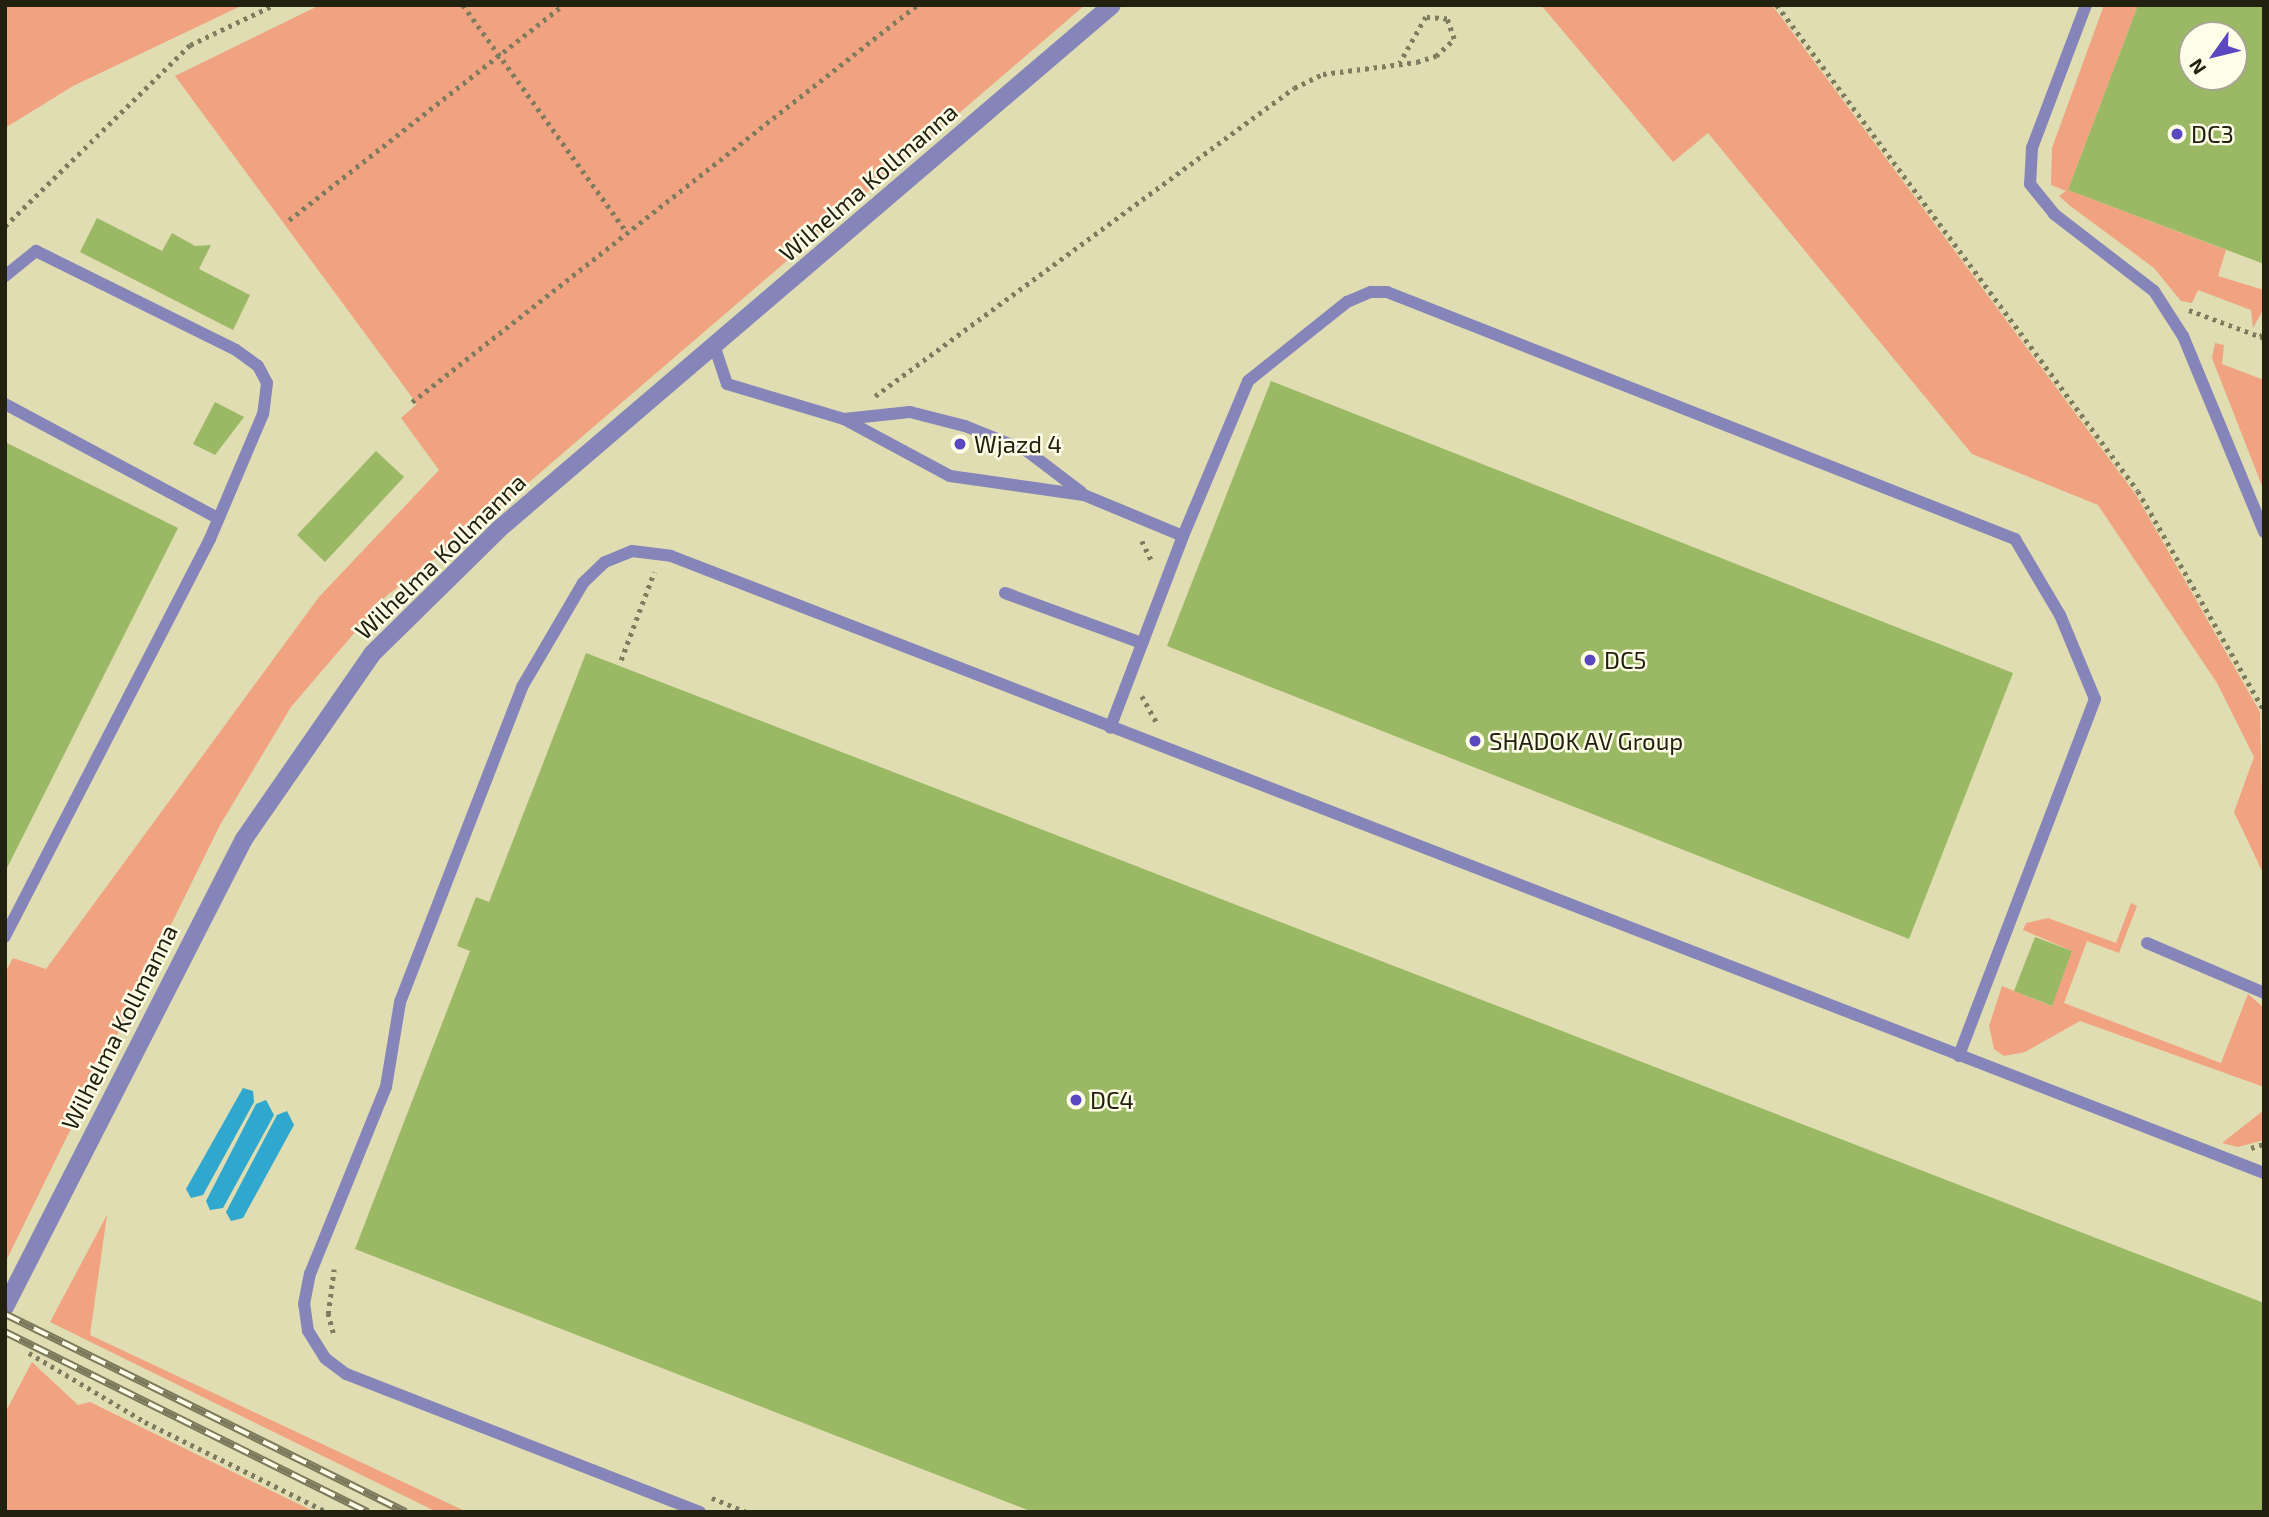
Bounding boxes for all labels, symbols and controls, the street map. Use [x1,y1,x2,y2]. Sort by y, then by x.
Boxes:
north arrow [2178,21,2248,91]
text: N [2183,55,2210,79]
street label: Wilhelma Kollmanna [773,97,963,267]
place label: DC3 [2191,120,2234,148]
marker: DC3 [2169,126,2185,142]
place label: Wjazd 4 [974,430,1062,458]
marker: Wjazd 4 [952,436,968,452]
street label: Wilhelma Kollmanna [349,467,531,645]
place label: DC5 [1604,646,1646,674]
marker: DC5 [1582,652,1598,668]
place label: SHADOK AV Group [1489,727,1685,755]
marker: SHADOK AV Group [1467,733,1483,749]
street label: Wilhelma Kollmanna [55,920,183,1134]
place label: DC4 [1090,1086,1134,1114]
marker: DC4 [1068,1092,1084,1108]

